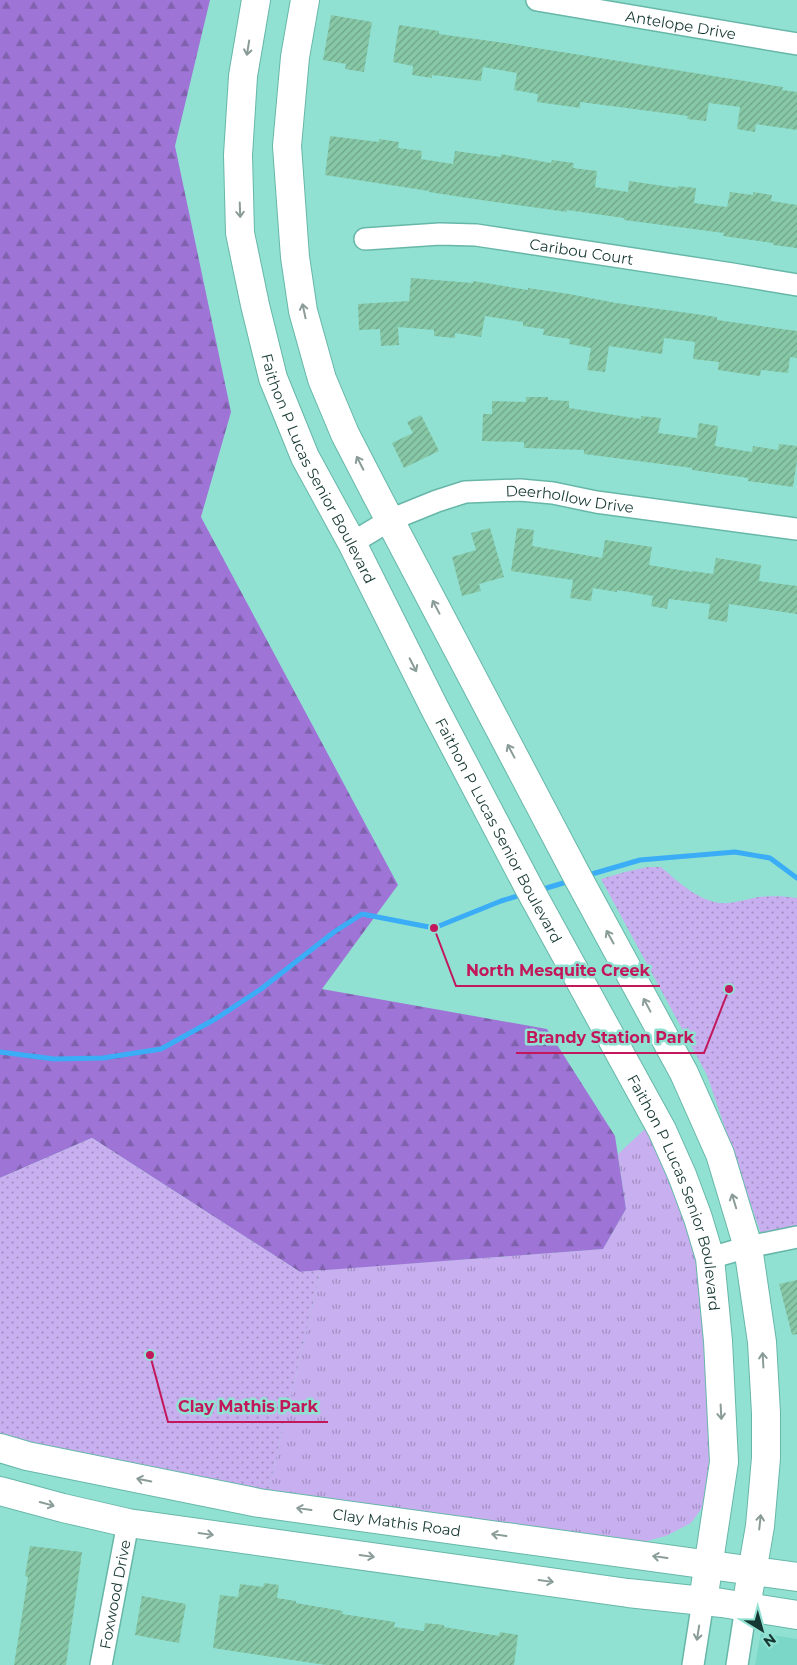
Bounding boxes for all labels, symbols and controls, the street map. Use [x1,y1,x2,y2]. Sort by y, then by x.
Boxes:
street label: Antelope Drive [624,6,738,43]
one-way arrow [242,40,252,56]
one-way arrow [235,202,244,218]
street label: Caribou Court [528,234,635,268]
one-way arrow [299,303,308,319]
street label: Faithon P Lucas Senior Boulevard [258,351,380,586]
one-way arrow [355,456,364,471]
street label: Deerhollow Drive [505,480,635,517]
one-way arrow [431,599,441,614]
one-way arrow [409,657,418,672]
street label: Faithon P Lucas Senior Boulevard [432,714,567,946]
one-way arrow [506,743,516,758]
one-way arrow [605,930,614,945]
callout: North Mesquite Creek [456,955,660,986]
text: North Mesquite Creek [466,961,651,980]
one-way arrow [642,997,652,1012]
callout: Brandy Station Park [516,1022,704,1053]
text: Brandy Station Park [526,1028,694,1047]
street label: Faithon P Lucas Senior Boulevard [624,1071,725,1312]
one-way arrow [729,1193,738,1209]
one-way arrow [758,1352,768,1368]
callout: Clay Mathis Park [168,1391,328,1422]
text: Clay Mathis Park [178,1397,318,1416]
one-way arrow [717,1403,726,1419]
one-way arrow [136,1474,152,1484]
one-way arrow [39,1499,55,1509]
one-way arrow [296,1504,312,1514]
street label: Clay Mathis Road [331,1504,462,1540]
one-way arrow [755,1514,765,1530]
one-way arrow [198,1529,214,1539]
one-way arrow [492,1530,508,1540]
street label: Foxwood Drive [95,1538,134,1651]
one-way arrow [359,1551,375,1561]
one-way arrow [653,1552,669,1562]
one-way arrow [537,1576,553,1586]
north arrow [737,1605,787,1655]
one-way arrow [692,1625,702,1641]
text: N [760,1630,780,1651]

